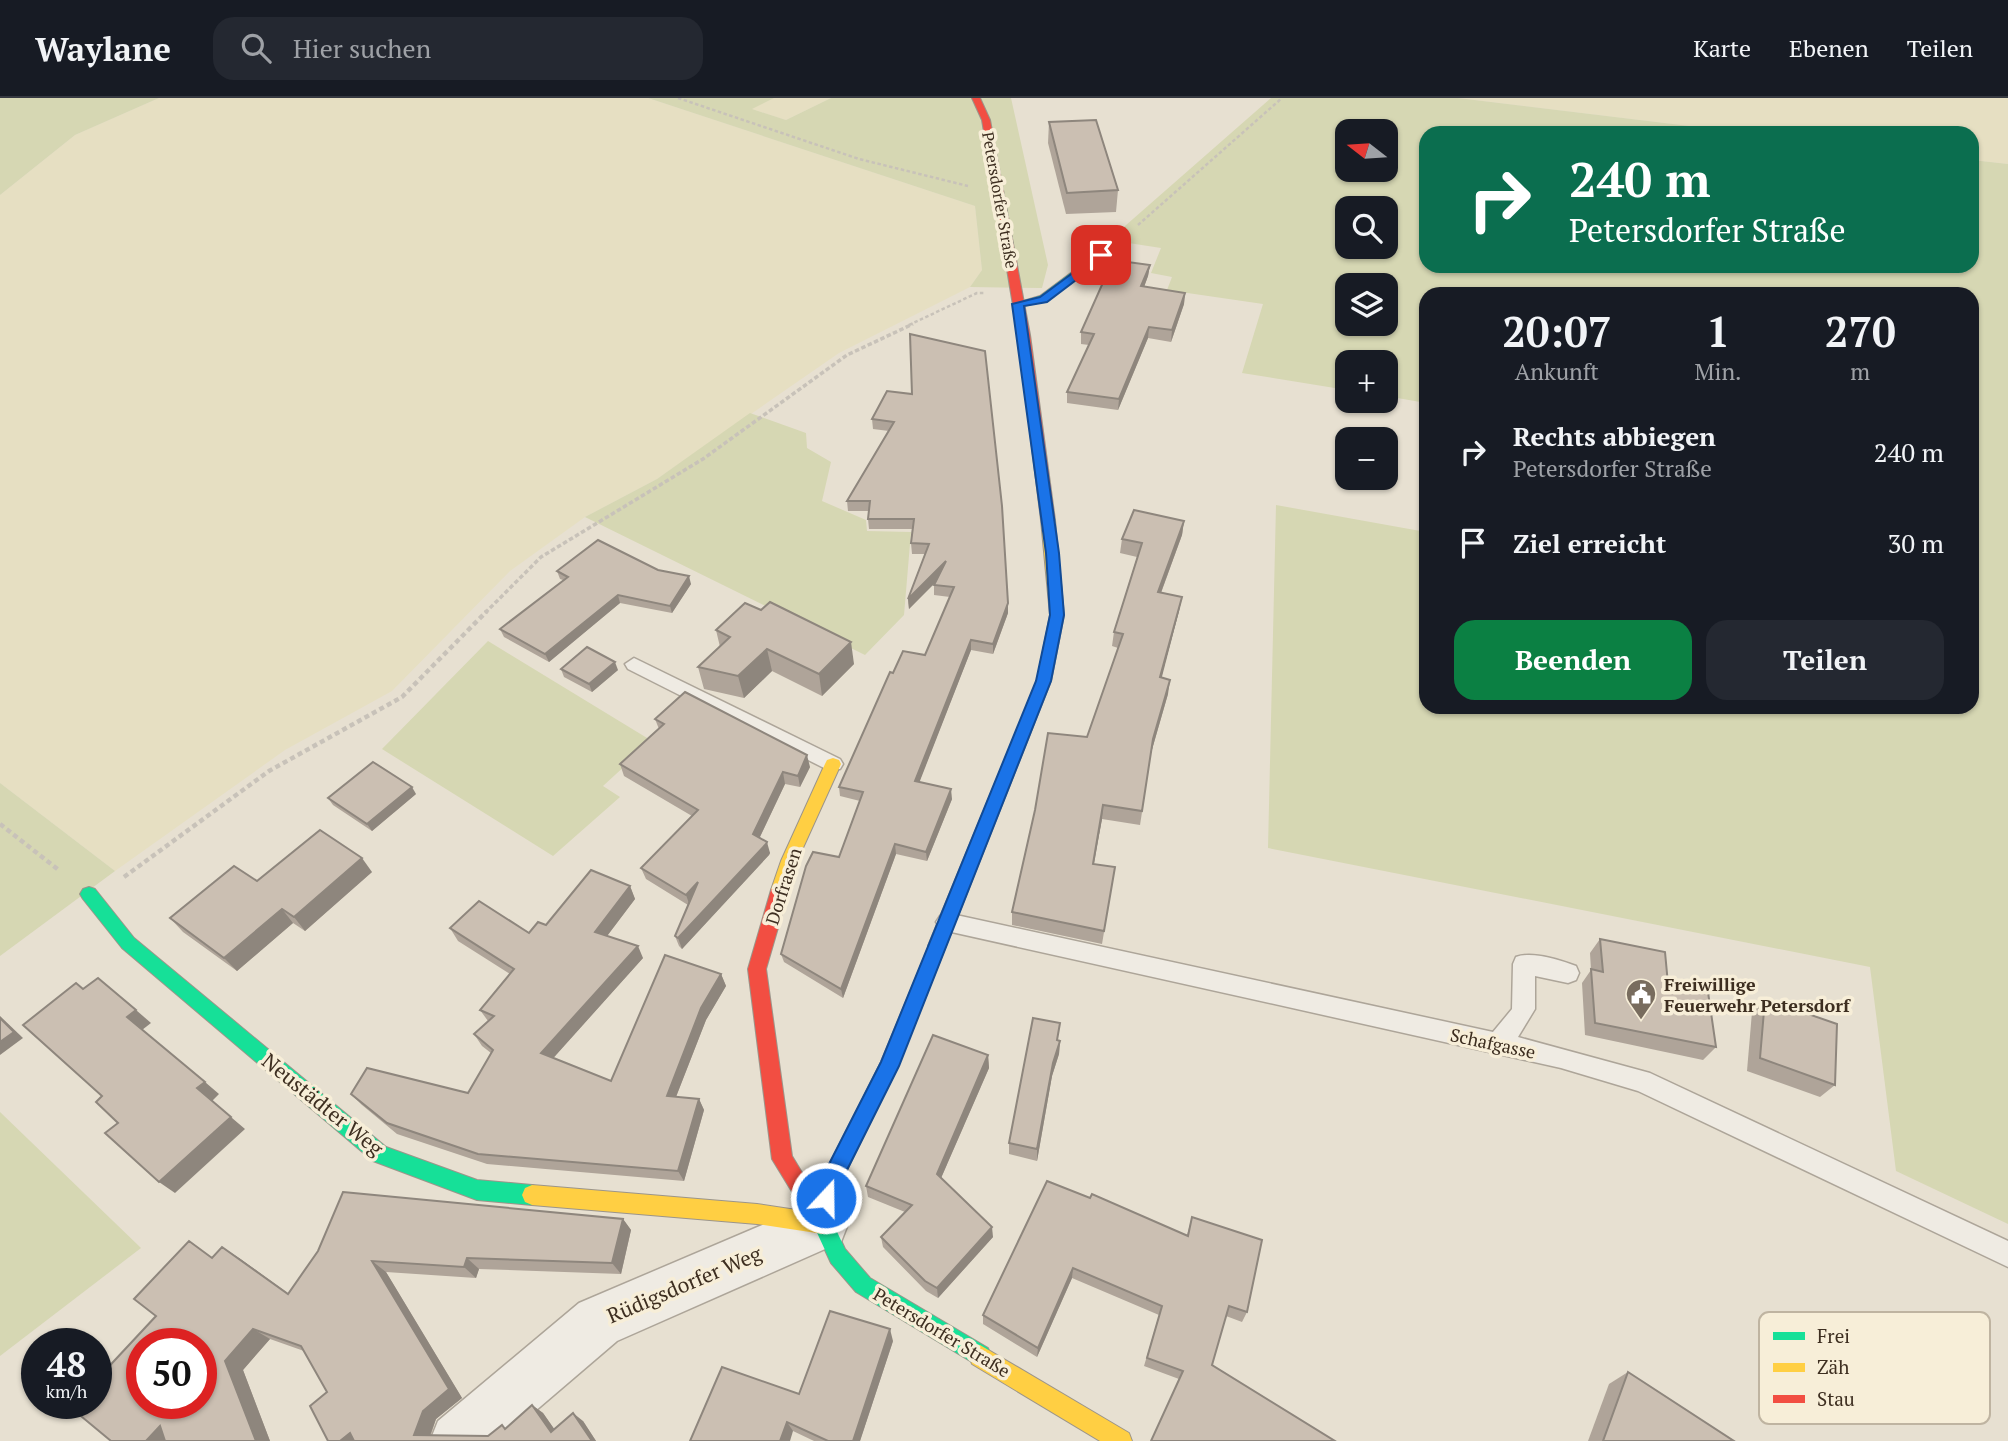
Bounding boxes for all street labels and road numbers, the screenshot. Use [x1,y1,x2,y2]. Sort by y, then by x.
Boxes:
street label: Petersdorfer Straße [977,130,1023,270]
street label: Dorfrasen [759,844,807,927]
street label: Schafgasse [1448,1022,1538,1064]
street label: Neustädter Weg [256,1046,390,1162]
street label: Rüdigsdorfer Weg [602,1238,766,1329]
street label: Petersdorfer Straße [869,1282,1015,1382]

